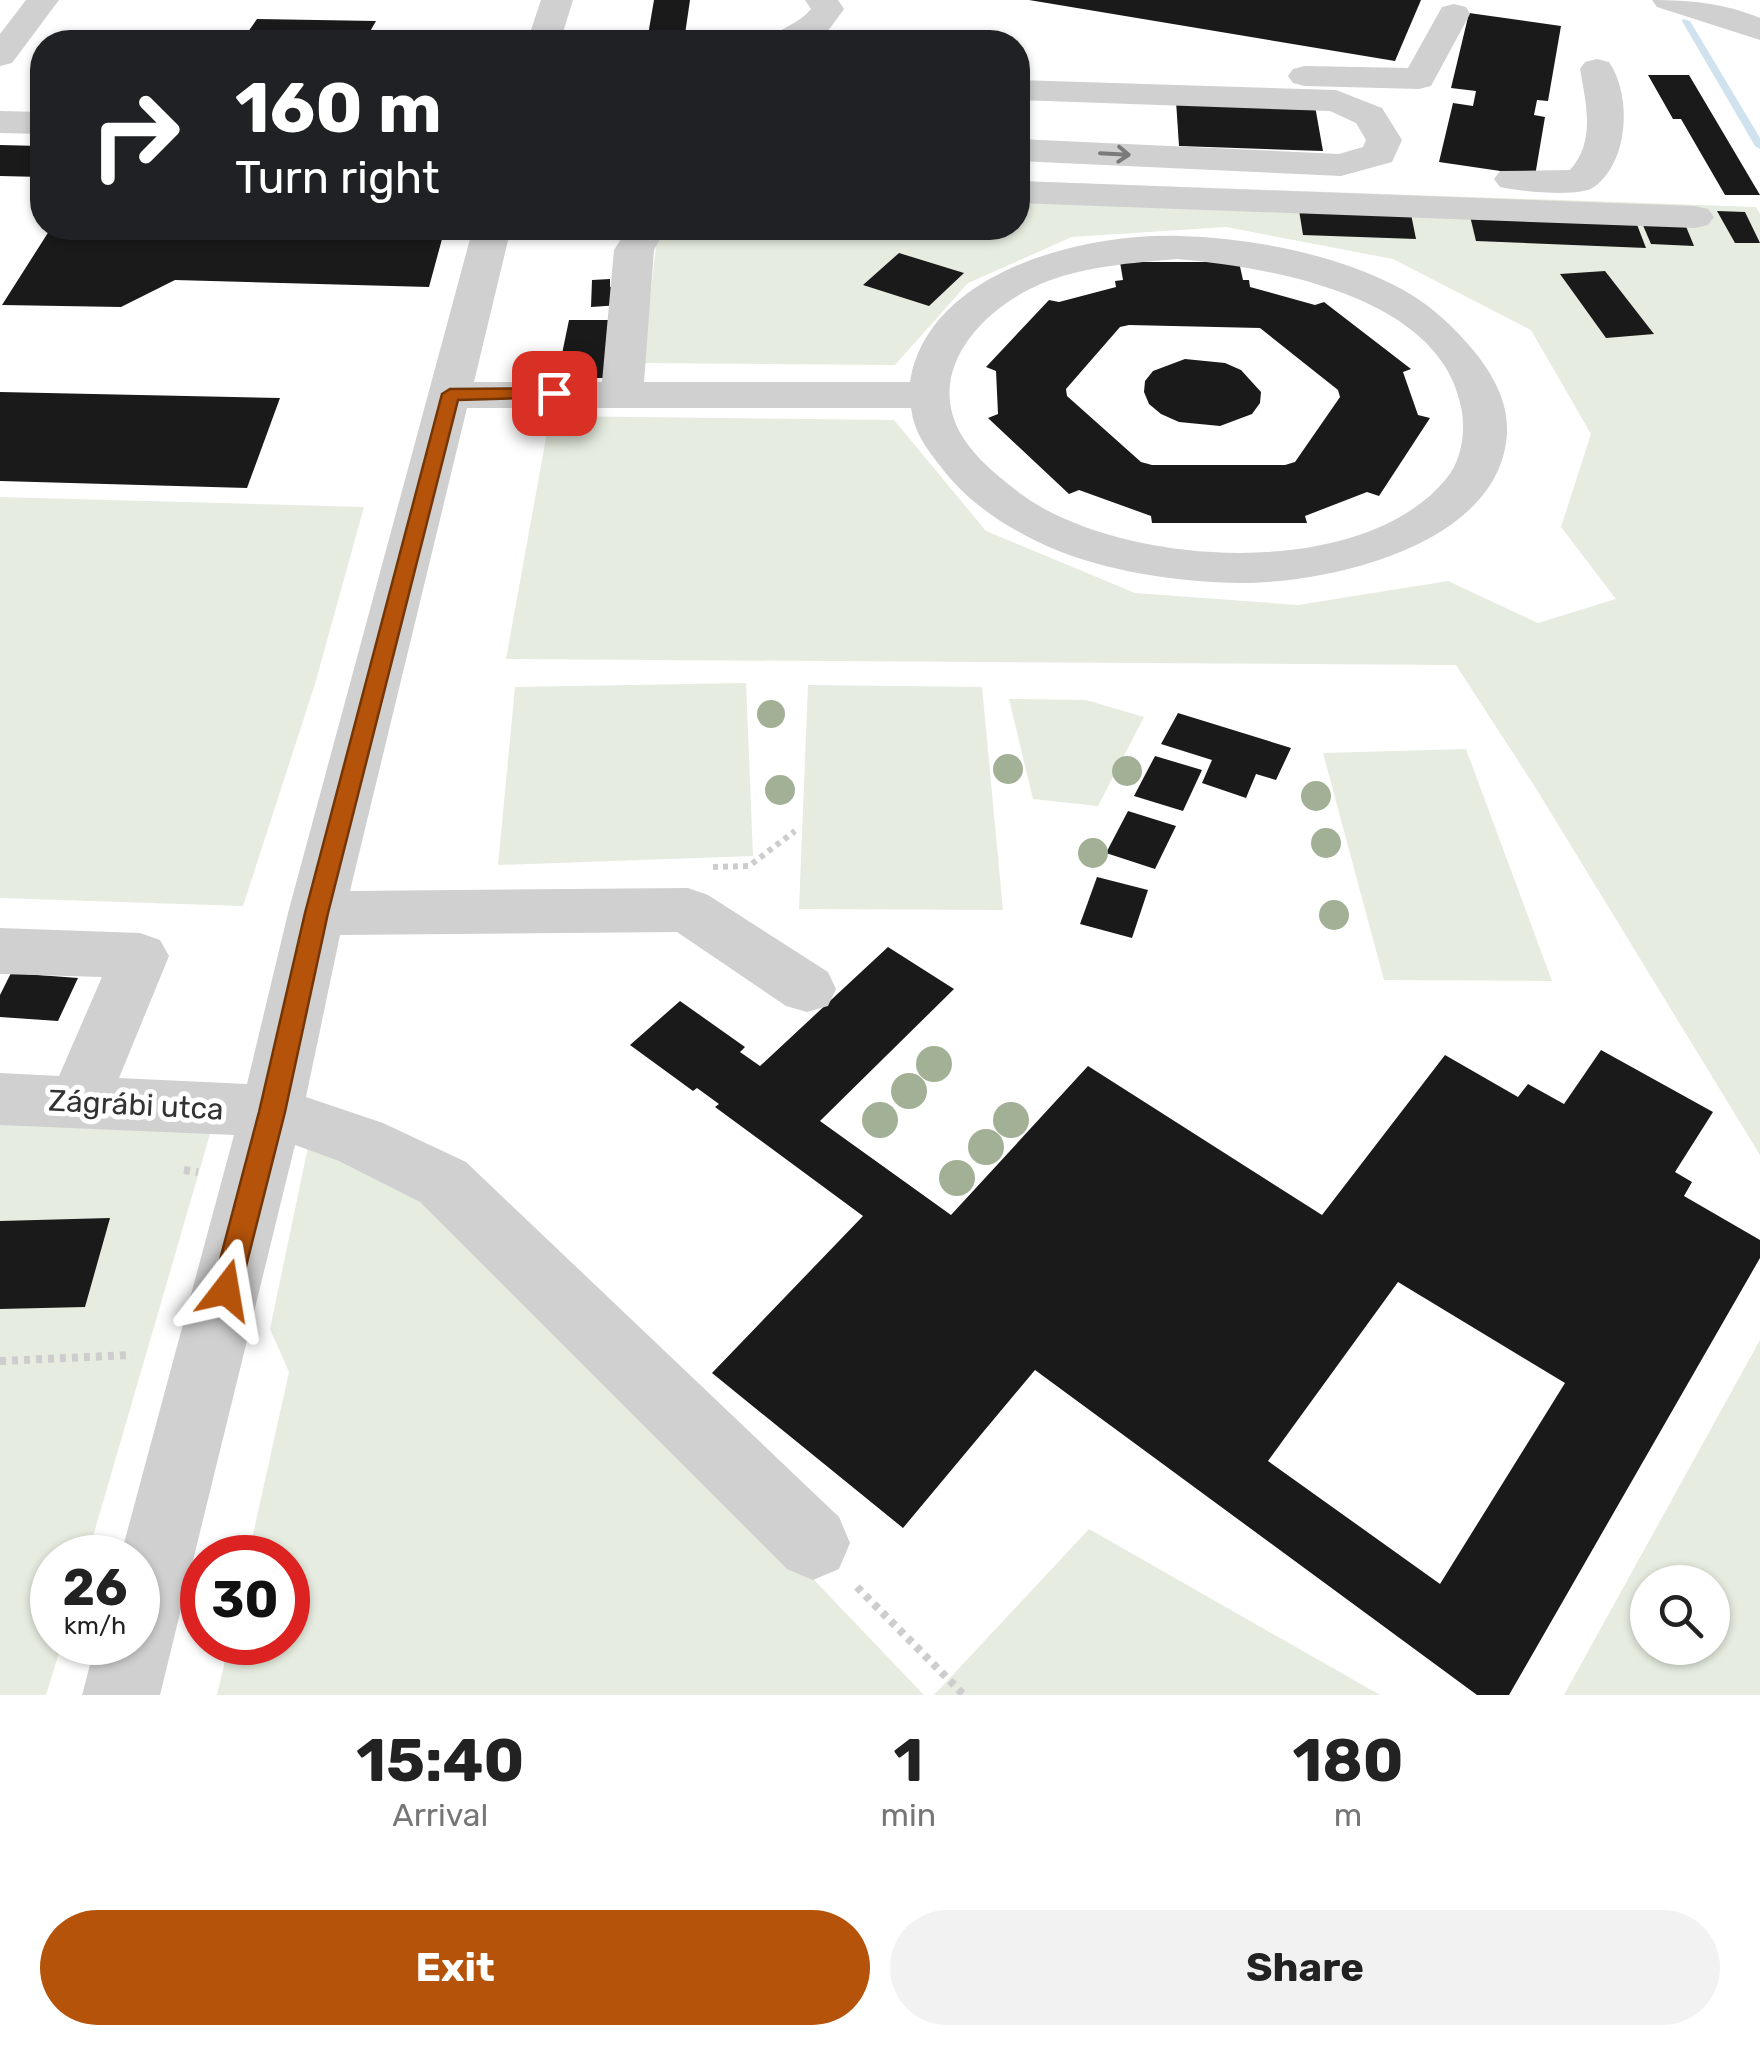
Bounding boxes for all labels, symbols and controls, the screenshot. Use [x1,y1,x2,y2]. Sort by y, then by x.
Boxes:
text: 160 m [235,67,442,150]
icon: right [70,70,200,200]
one-way arrow [1098,145,1130,164]
text: Turn right [235,151,439,204]
pin [512,351,597,436]
icon: arrive [527,366,582,421]
street label: Zágrábi utca [47,1082,225,1128]
position arrow [174,1238,278,1342]
speed limit sign: 30 [180,1535,310,1665]
text: 26 [62,1558,128,1618]
map controls [1630,1565,1730,1665]
button: search [1630,1565,1730,1665]
text: km/h [64,1611,126,1640]
text: 15:40 [356,1725,524,1796]
text: 1 [893,1725,923,1796]
text: 180 [1292,1725,1404,1796]
text: Arrival [392,1796,488,1834]
text: min [881,1796,936,1834]
text: m [1334,1796,1362,1834]
button: Exit [40,1910,870,2025]
button: Share [890,1910,1720,2025]

